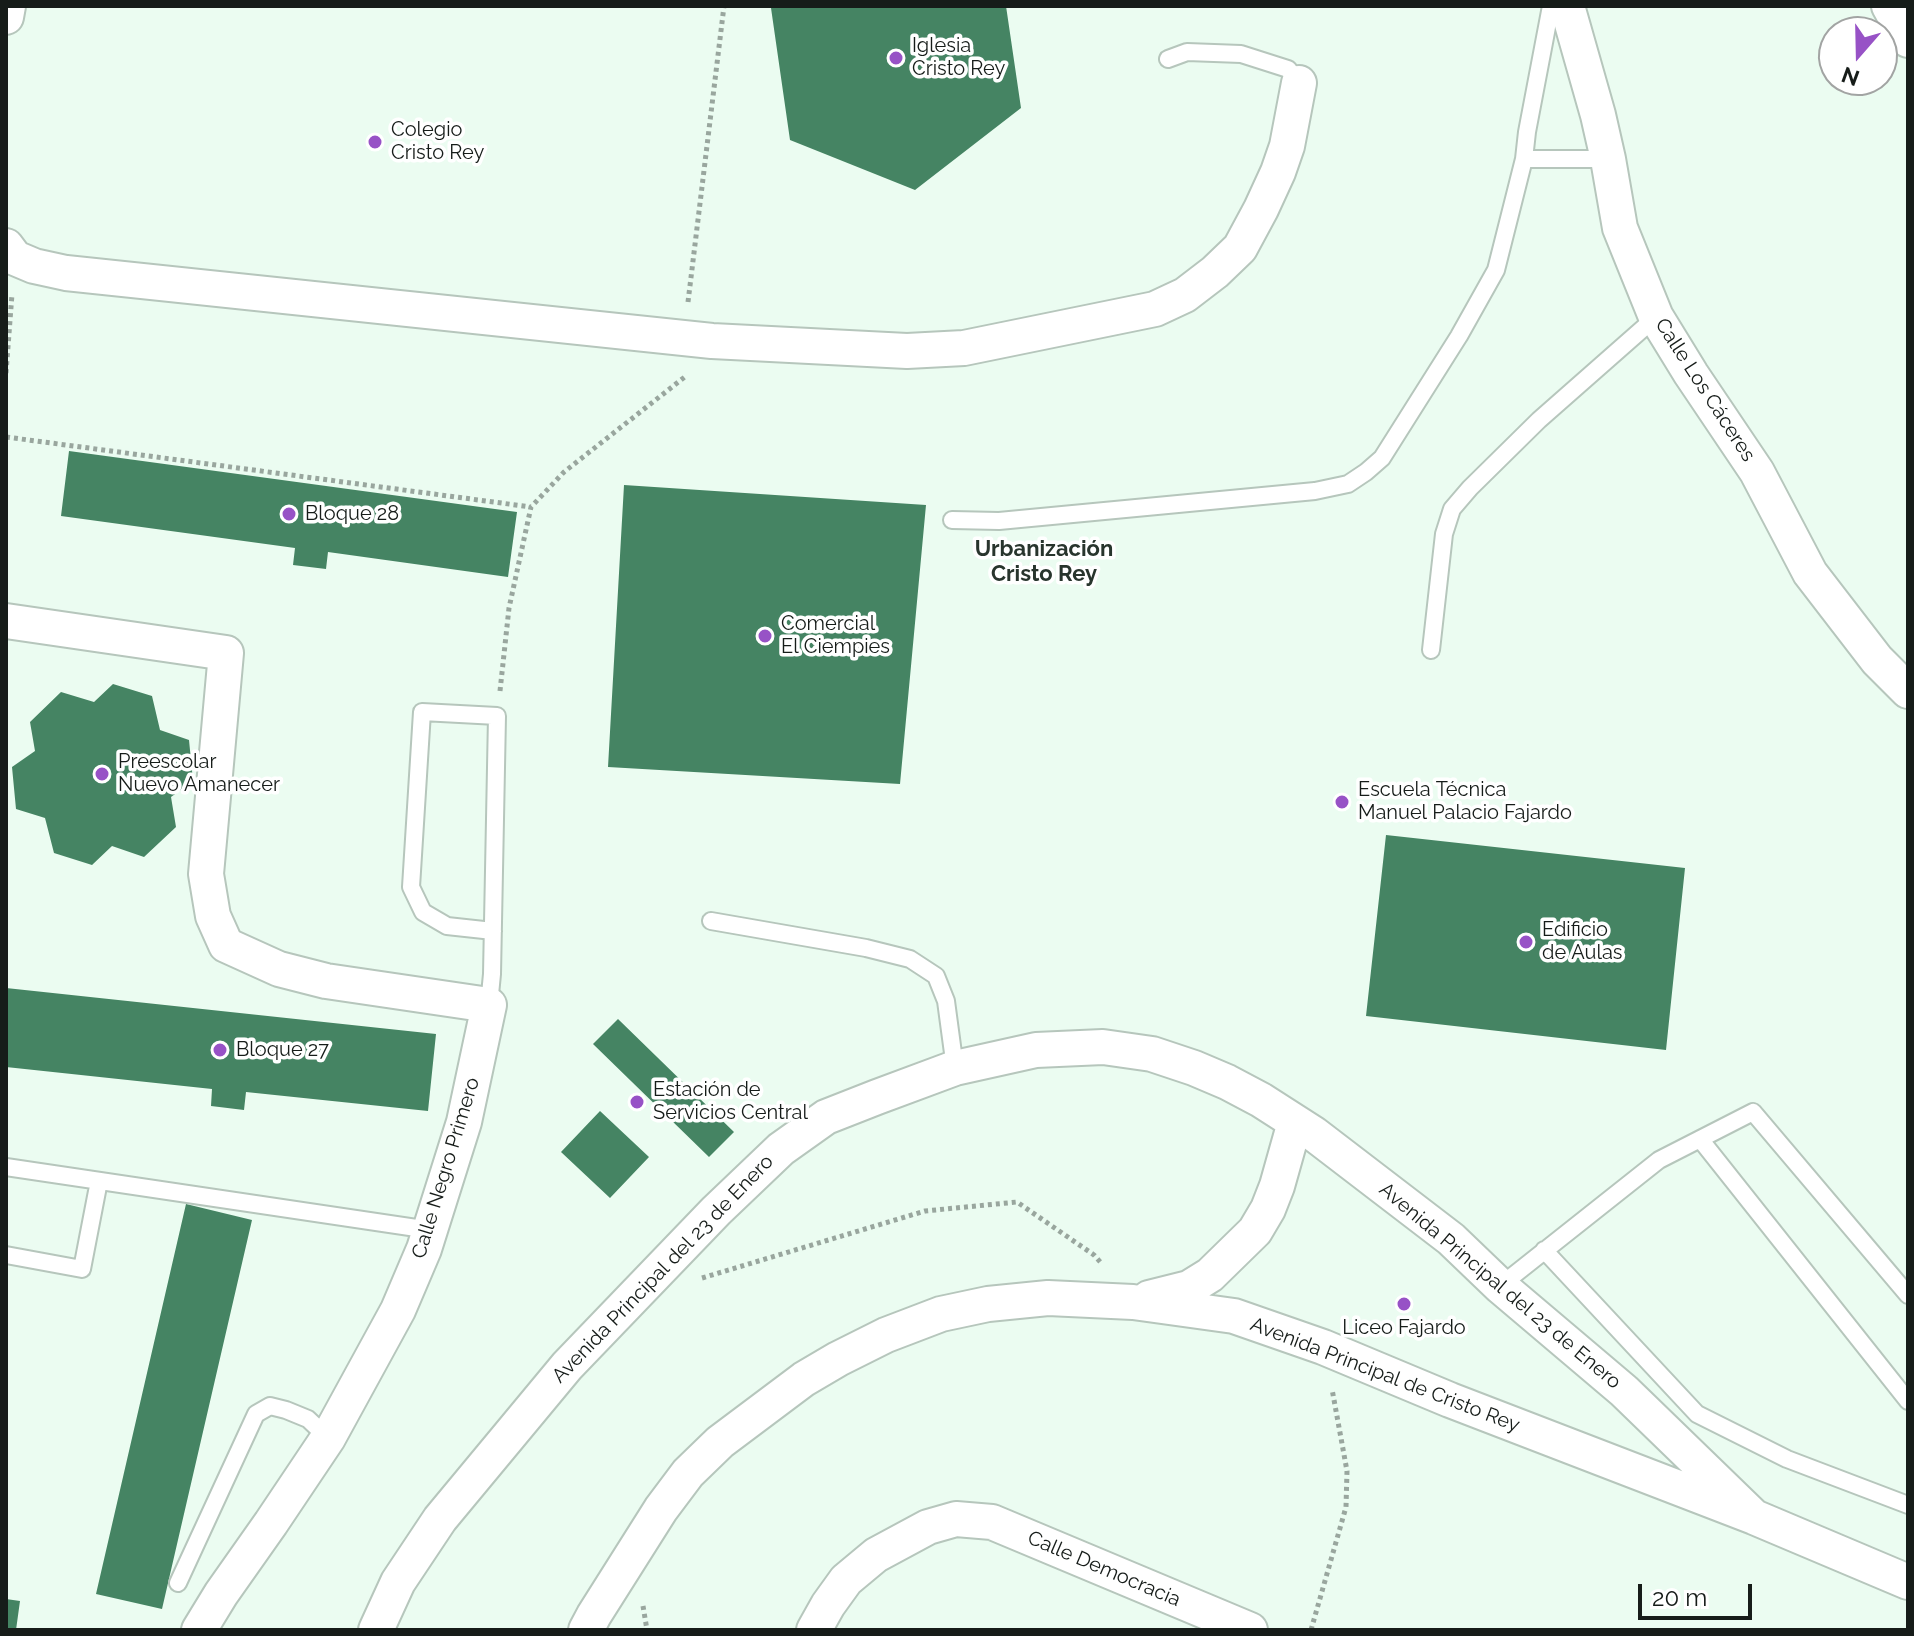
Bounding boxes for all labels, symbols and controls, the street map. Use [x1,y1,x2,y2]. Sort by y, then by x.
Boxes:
north arrow [1818,16,1898,96]
place label: Iglesia Cristo Rey [912,34,1005,81]
marker: Iglesia Cristo Rey [887,49,905,67]
text: N [1838,62,1863,92]
place label: Colegio Cristo Rey [391,118,484,165]
marker: Colegio Cristo Rey [366,133,384,151]
street label: Calle Los Cáceres [1650,314,1760,466]
place label: Bloque 28 [305,502,399,526]
marker: Bloque 28 [280,505,298,523]
district label: Urbanización Cristo Rey [975,536,1113,588]
place label: Comercial El Ciempies [781,612,890,659]
marker: Comercial El Ciempies [756,627,774,645]
place label: Preescolar Nuevo Amanecer [118,750,280,797]
marker: Preescolar Nuevo Amanecer [93,765,111,783]
place label: Escuela Técnica Manuel Palacio Fajardo [1358,778,1572,825]
marker: Escuela Técnica Manuel Palacio Fajardo [1333,793,1351,811]
place label: Edificio de Aulas [1542,918,1622,965]
marker: Edificio de Aulas [1517,933,1535,951]
place label: Bloque 27 [236,1038,329,1062]
marker: Bloque 27 [211,1041,229,1059]
street label: Calle Negro Primero [407,1075,485,1261]
place label: Estación de Servicios Central [653,1078,808,1125]
marker: Estación de Servicios Central [628,1093,646,1111]
street label: Avenida Principal del 23 de Enero [547,1150,779,1388]
street label: Avenida Principal del 23 de Enero [1374,1178,1626,1394]
marker: Liceo Fajardo [1395,1295,1413,1313]
street label: Avenida Principal de Cristo Rey [1247,1312,1523,1438]
place label: Liceo Fajardo [1342,1316,1466,1340]
street label: Calle Democracia [1024,1526,1184,1612]
scale bar [1642,1568,1756,1618]
text: 20 m [1652,1583,1707,1612]

